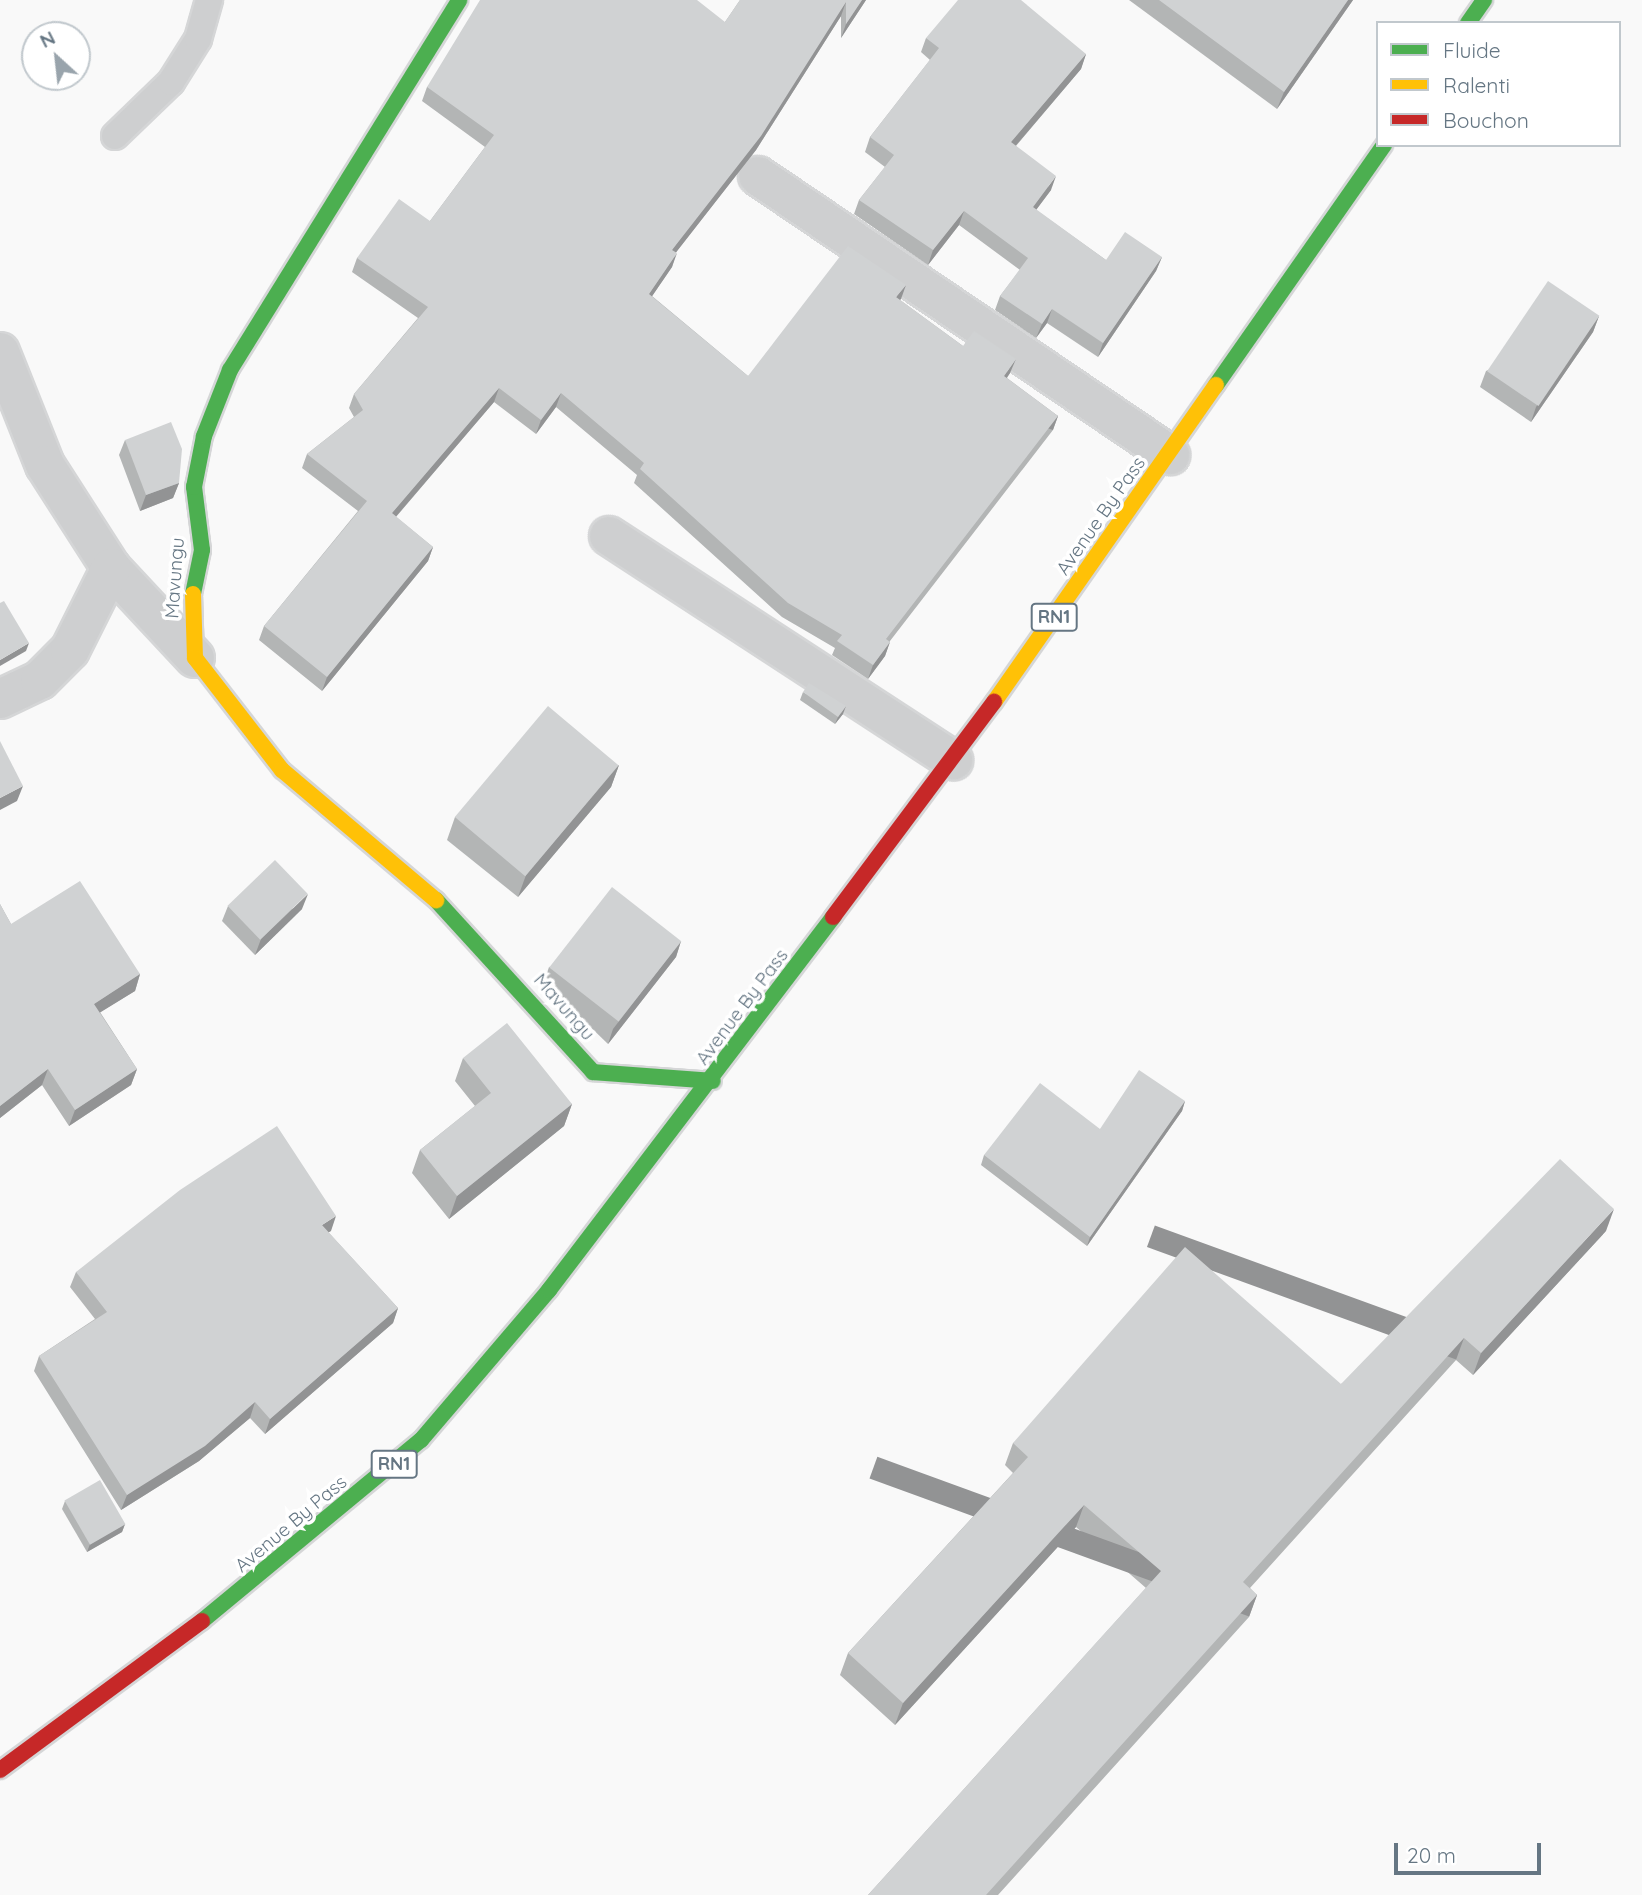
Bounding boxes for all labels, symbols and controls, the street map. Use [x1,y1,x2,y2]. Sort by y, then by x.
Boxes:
north arrow [21,21,91,91]
legend [1376,21,1621,147]
text: N [36,25,59,53]
text: Fluide [1443,37,1501,63]
text: Ralenti [1443,72,1510,98]
text: Bouchon [1443,107,1529,133]
street label: Avenue By Pass [1052,452,1150,580]
street label: Mavungu [161,537,189,619]
road number: RN1 [1030,602,1078,632]
street label: Avenue By Pass [691,945,793,1069]
street label: Mavungu [529,969,599,1045]
road number: RN1 [370,1450,418,1478]
street label: Avenue By Pass [230,1471,352,1577]
scale bar [1397,1828,1544,1872]
text: 20 m [1407,1842,1456,1868]

